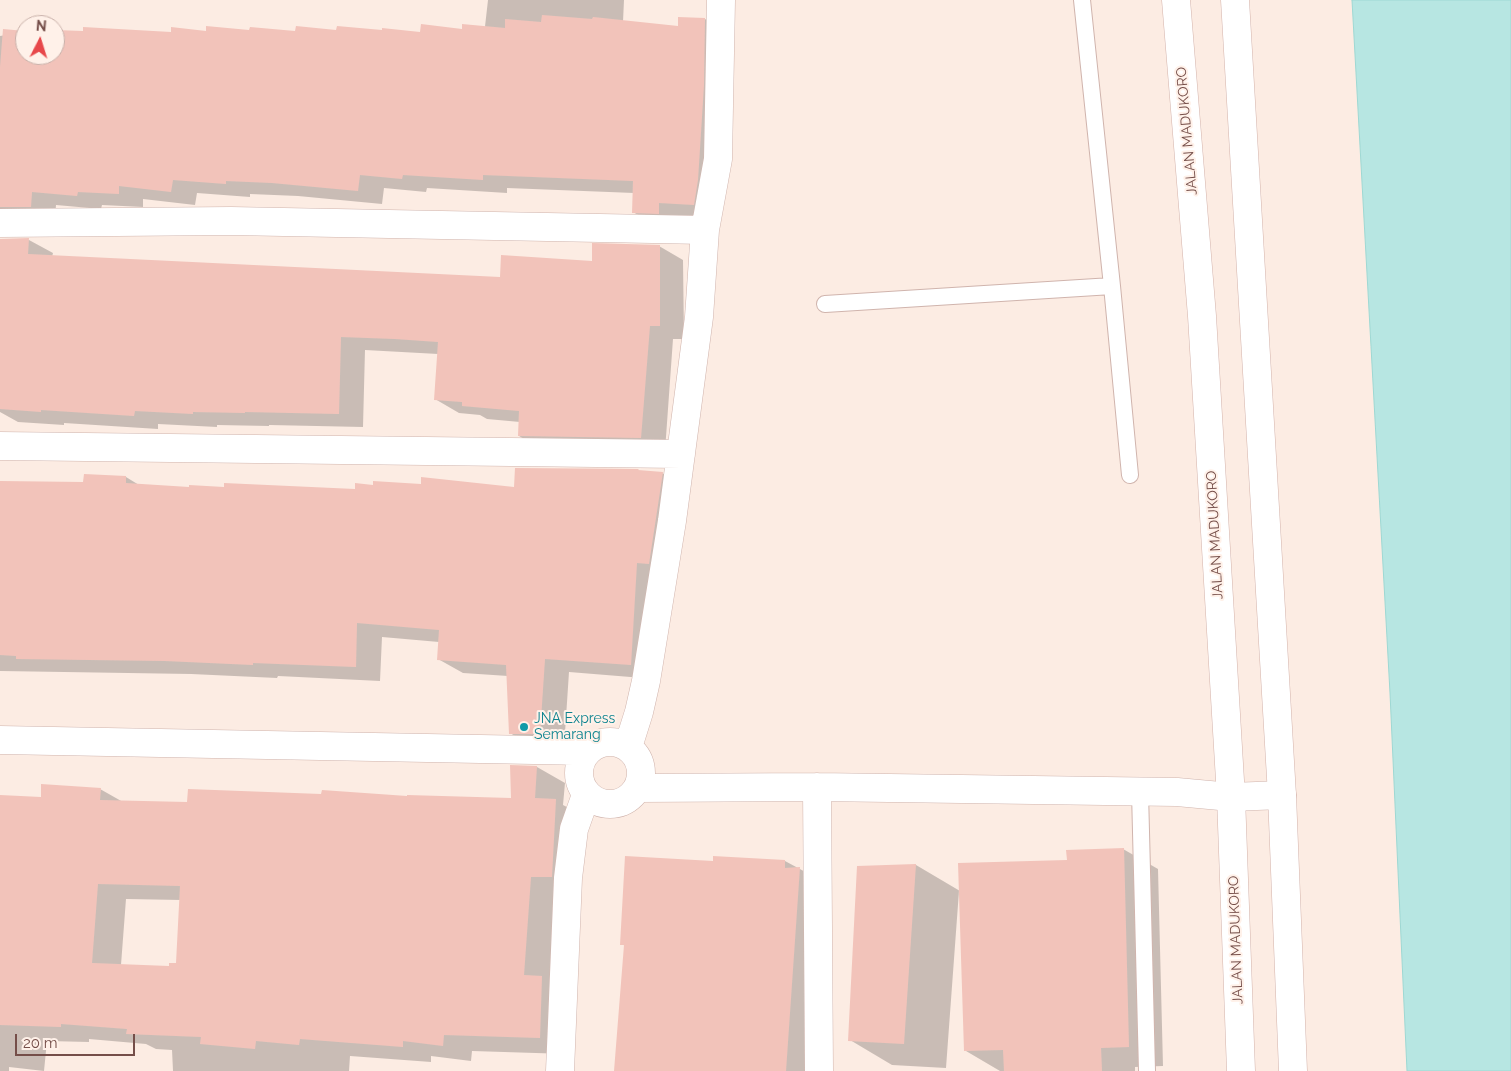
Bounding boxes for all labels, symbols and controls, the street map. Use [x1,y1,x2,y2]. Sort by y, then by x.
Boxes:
north arrow [15,15,65,65]
text: N [35,18,47,34]
street label: JALAN MADUKORO [1173,66,1201,196]
street label: JALAN MADUKORO [1203,470,1227,600]
place label: JNA Express Semarang [534,711,615,744]
marker: JNA Express Semarang [518,721,530,733]
street label: JALAN MADUKORO [1225,875,1247,1005]
scale bar [18,1024,138,1056]
text: 20 m [23,1034,58,1052]

